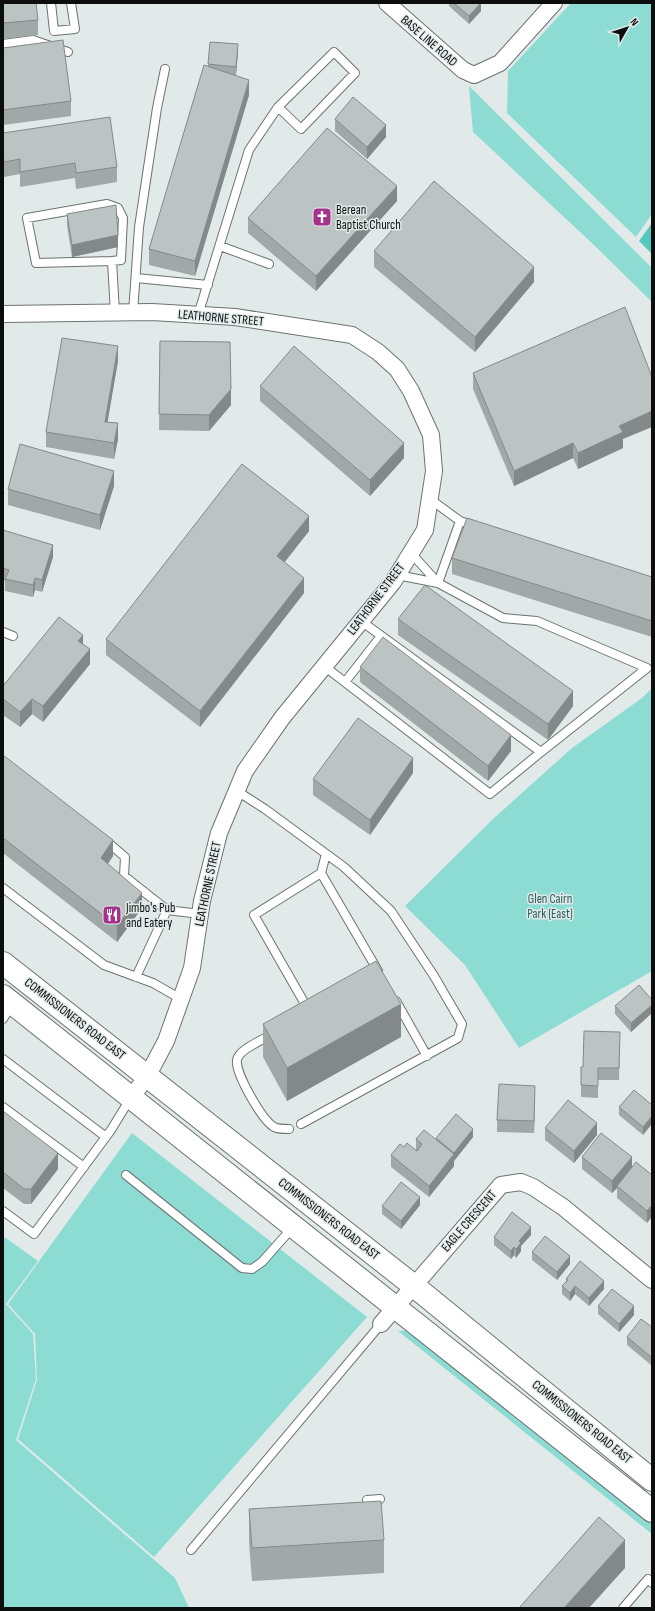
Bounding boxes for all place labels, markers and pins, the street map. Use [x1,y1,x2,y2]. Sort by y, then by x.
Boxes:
place label: Berean Baptist Church [336,202,401,233]
church icon: Berean Baptist Church [311,206,333,228]
place label: Jimbo's Pub and Eatery [125,900,175,931]
restaurant icon: Jimbo's Pub and Eatery [101,904,123,926]

